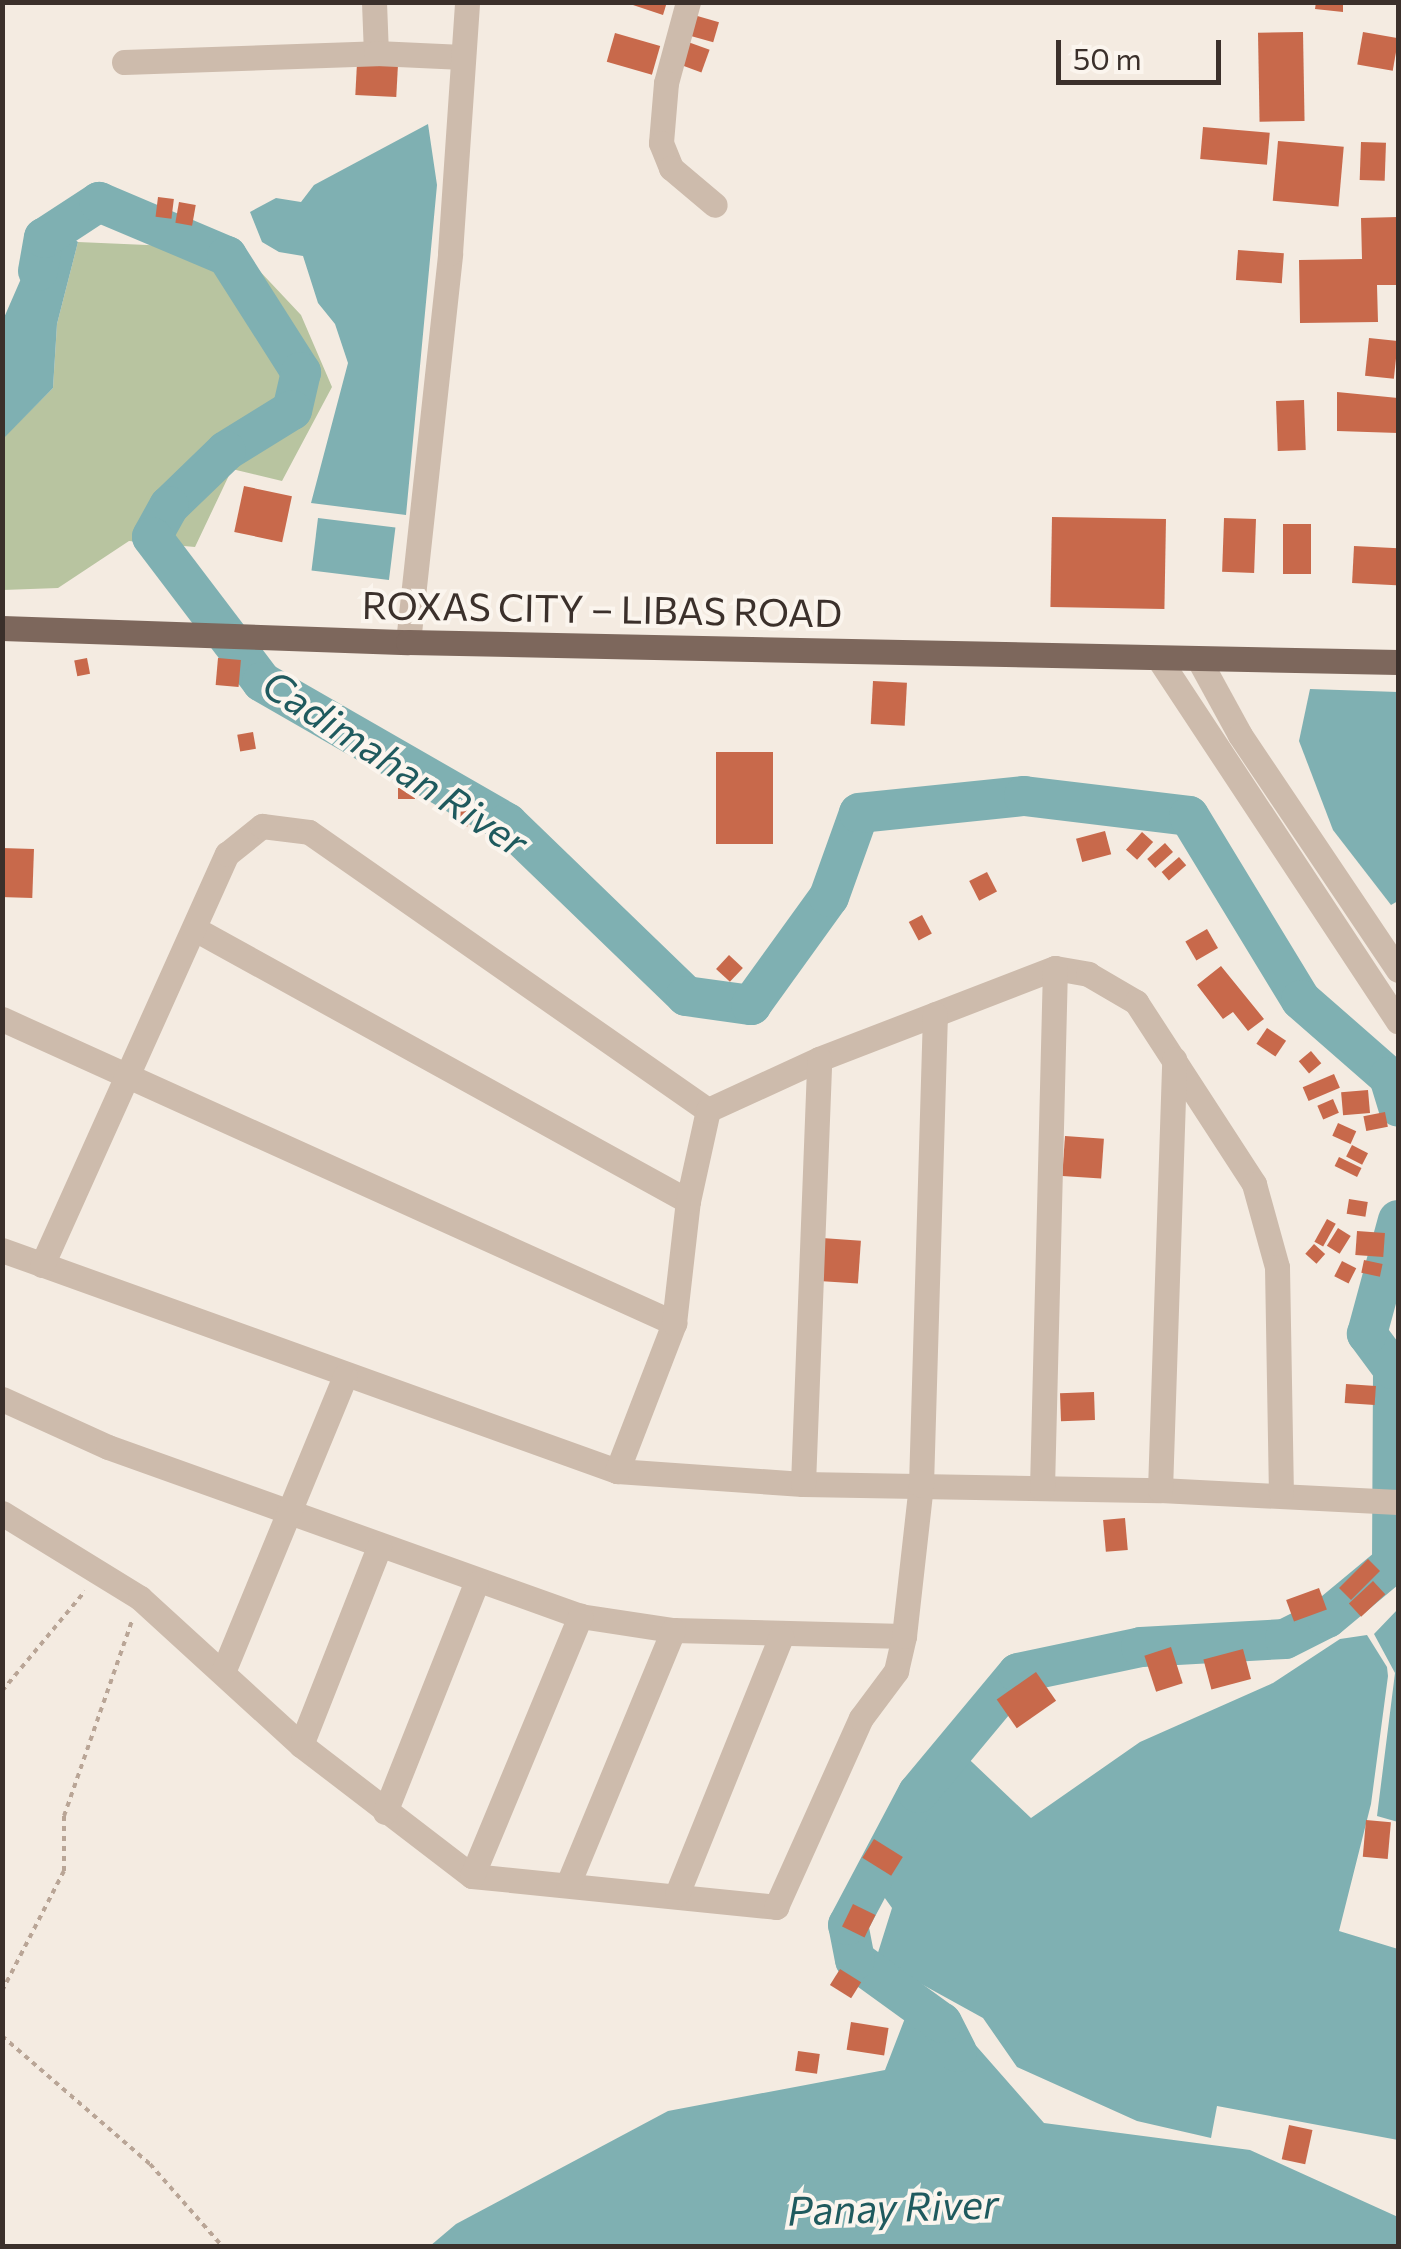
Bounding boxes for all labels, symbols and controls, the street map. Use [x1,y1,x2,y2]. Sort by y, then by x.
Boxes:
scale bar [1061,20,1226,82]
text: 50 m [1073,39,1142,76]
street label: ROXAS CITY – LIBAS ROAD [361,581,843,635]
water label: Cadimahan River [255,658,537,866]
water label: Panay River [786,2178,1000,2234]

